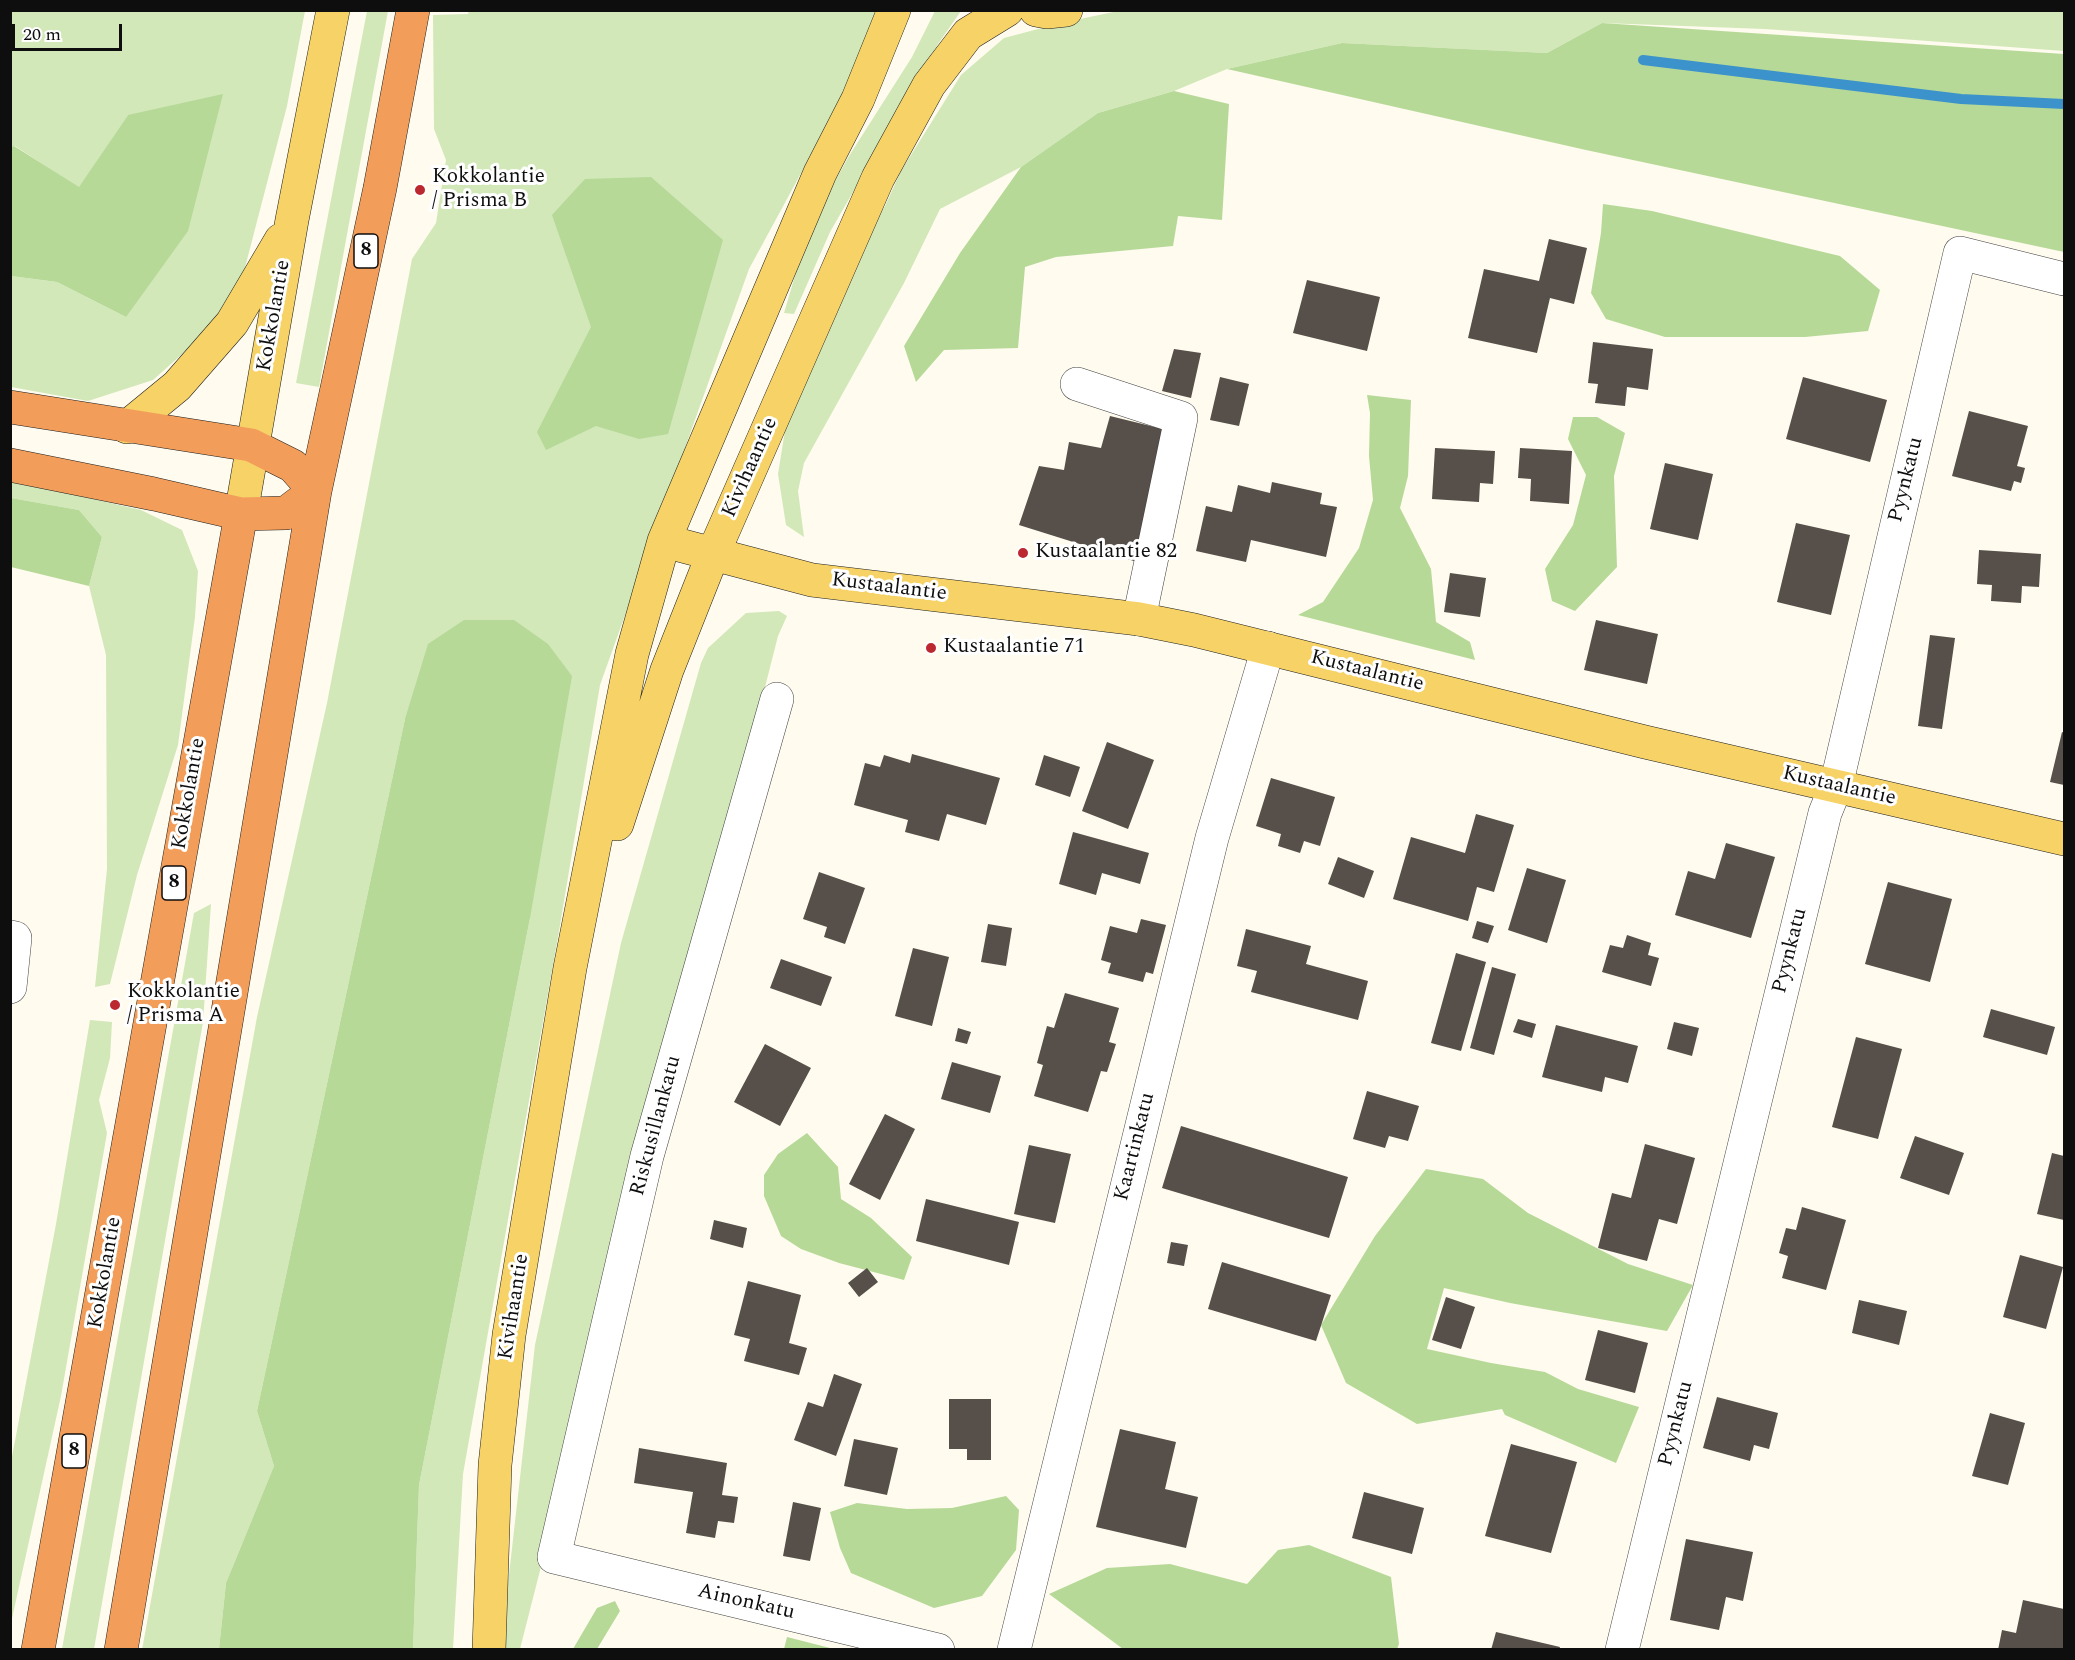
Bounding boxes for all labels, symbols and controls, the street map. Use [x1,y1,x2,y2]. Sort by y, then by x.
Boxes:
scale bar [15,12,124,50]
text: 20 m [23,21,61,48]
place label: Kokkolantie / Prisma B [432,165,545,215]
marker: Kokkolantie / Prisma B [413,183,427,197]
road number: 8 [354,234,378,268]
street label: Kokkolantie [253,258,297,374]
street label: Kivihaantie [718,414,784,522]
street label: Pyynkatu [1884,435,1930,525]
place label: Kustaalantie 82 [1035,540,1177,566]
marker: Kustaalantie 82 [1016,546,1030,560]
street label: Kustaalantie [830,568,948,608]
place label: Kustaalantie 71 [943,635,1085,661]
marker: Kustaalantie 71 [924,641,938,655]
street label: Kustaalantie [1308,646,1426,698]
street label: Kokkolantie [168,736,212,852]
street label: Kustaalantie [1780,762,1898,812]
road number: 8 [162,866,186,900]
street label: Pyynkatu [1768,906,1814,996]
place label: Kokkolantie / Prisma A [127,980,240,1030]
marker: Kokkolantie / Prisma A [108,998,122,1012]
street label: Riskusillankatu [626,1053,688,1199]
street label: Kaartinkatu [1110,1090,1162,1204]
street label: Kokkolantie [84,1215,128,1331]
street label: Kivihaantie [494,1252,536,1362]
street label: Pyynkatu [1654,1379,1700,1469]
road number: 8 [62,1434,86,1468]
street label: Ainonkatu [695,1580,797,1626]

